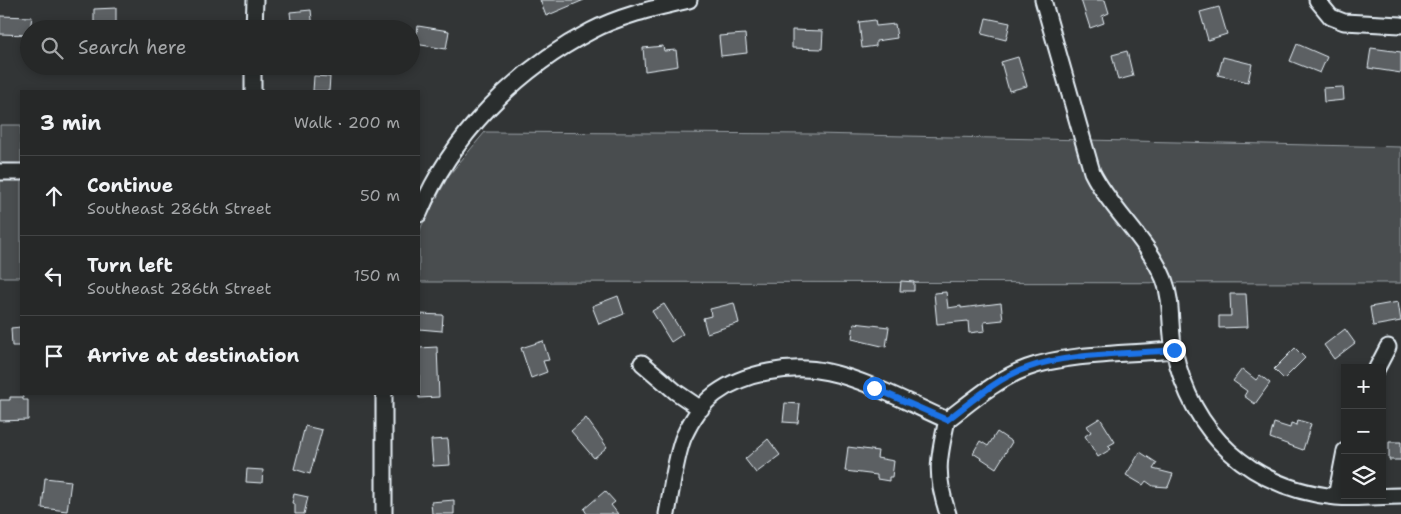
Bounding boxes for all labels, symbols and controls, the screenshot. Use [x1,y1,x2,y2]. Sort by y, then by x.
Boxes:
search box [20,20,420,75]
icon: search [38,34,66,62]
text: Search here [78,35,187,60]
text: 3 min [40,109,101,137]
text: Walk · 200 m [294,112,400,133]
text: Continue [87,173,173,198]
icon: ahead [40,182,68,210]
text: 50 m [360,185,400,206]
text: Southeast 286th Street [87,198,272,219]
text: Turn left [87,253,173,278]
icon: left [40,262,68,290]
text: 150 m [353,265,400,286]
text: Southeast 286th Street [87,278,272,299]
route end [1163,339,1186,362]
icon: arrive [40,342,68,370]
text: Arrive at destination [87,343,299,368]
map controls [1341,364,1386,499]
button: + [1341,364,1386,409]
route start [863,377,886,400]
button: − [1341,409,1386,454]
button: layers [1341,454,1386,499]

